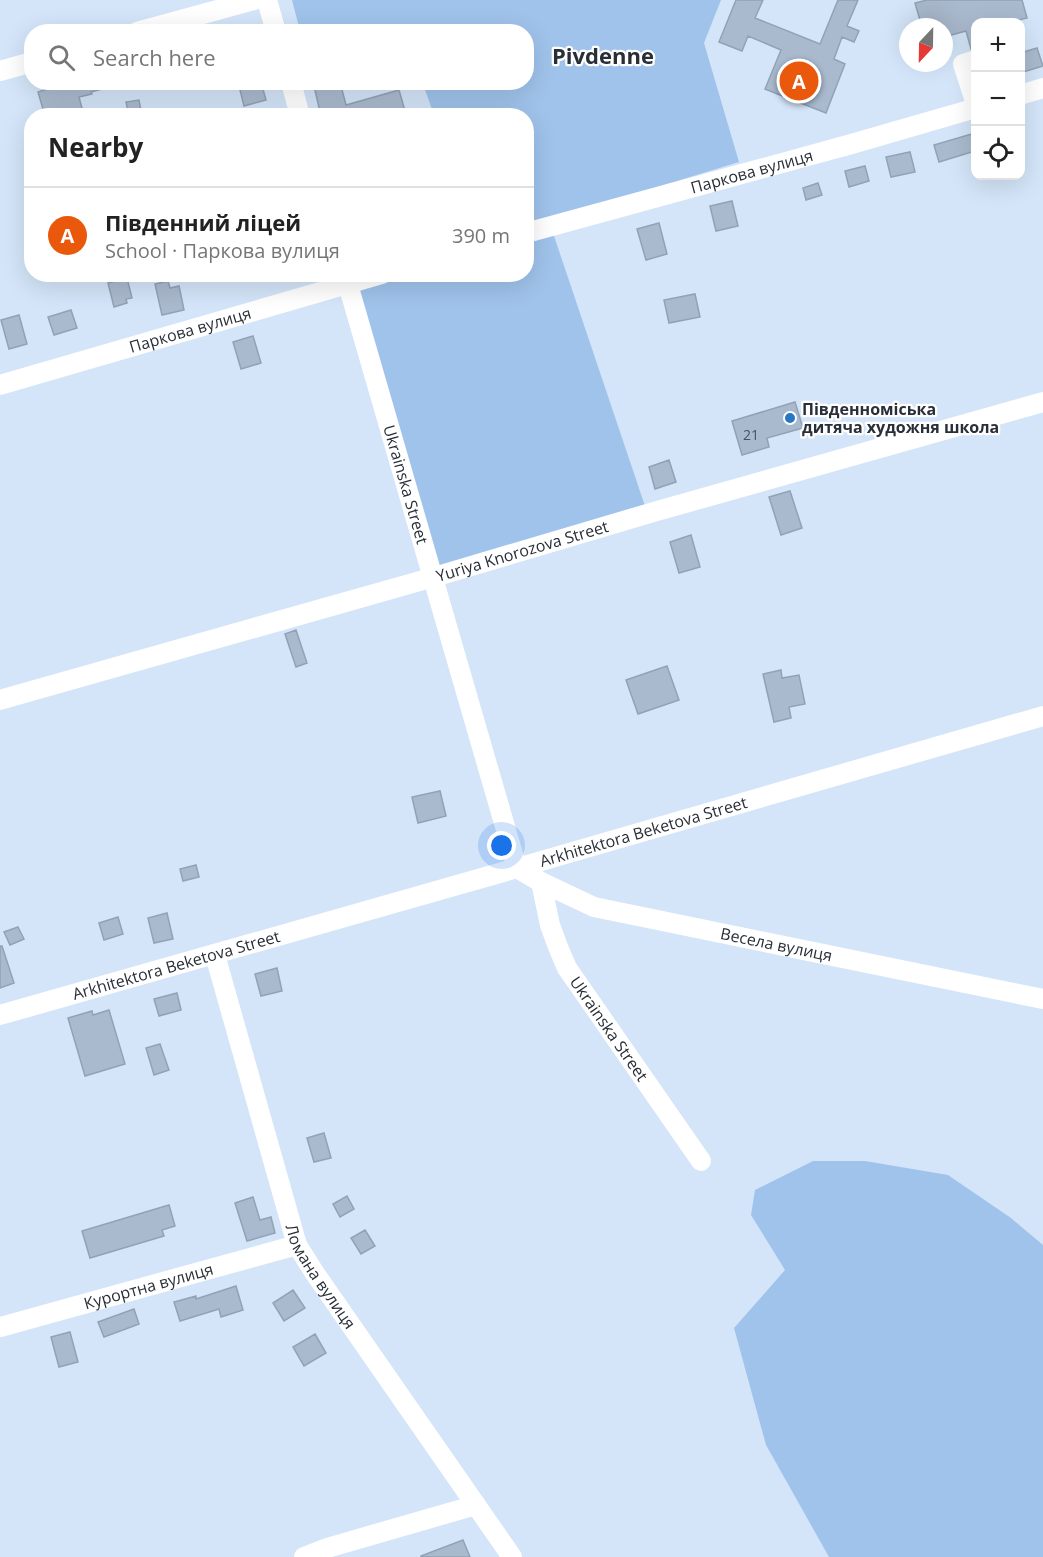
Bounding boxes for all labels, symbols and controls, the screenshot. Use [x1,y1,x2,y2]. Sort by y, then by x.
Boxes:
north arrow [899,18,953,72]
map controls [971,18,1025,180]
button: + [971,18,1025,72]
search box [24,24,534,90]
district label: Pivdenne [552,40,654,70]
icon: search [45,41,78,74]
text: Search here [93,42,216,72]
pin: A [780,58,818,104]
button: − [971,72,1025,126]
button: locate [971,126,1025,180]
text: Nearby [48,129,143,165]
street label: Паркова вулиця [688,144,815,199]
text: Південний ліцей [105,207,301,237]
text: A [61,222,74,249]
text: 390 m [452,222,510,249]
text: School · Паркова вулиця [105,237,340,264]
street label: Паркова вулиця [127,302,254,358]
place label: Південноміська дитяча художня школа [802,398,999,438]
marker: Південноміська дитяча художня школа [783,411,797,425]
street label: Ukrainska Street [378,422,434,547]
house number: 21 [743,425,759,444]
street label: Yuriya Knorozova Street [433,515,611,587]
street label: Arkhitektora Beketova Street [537,791,750,872]
your location [487,831,516,860]
street label: Весела вулиця [719,922,834,967]
street label: Arkhitektora Beketova Street [70,925,283,1005]
street label: Ukrainska Street [565,972,653,1086]
street label: Ломана вулиця [281,1221,361,1333]
street label: Курортна вулиця [81,1258,216,1314]

